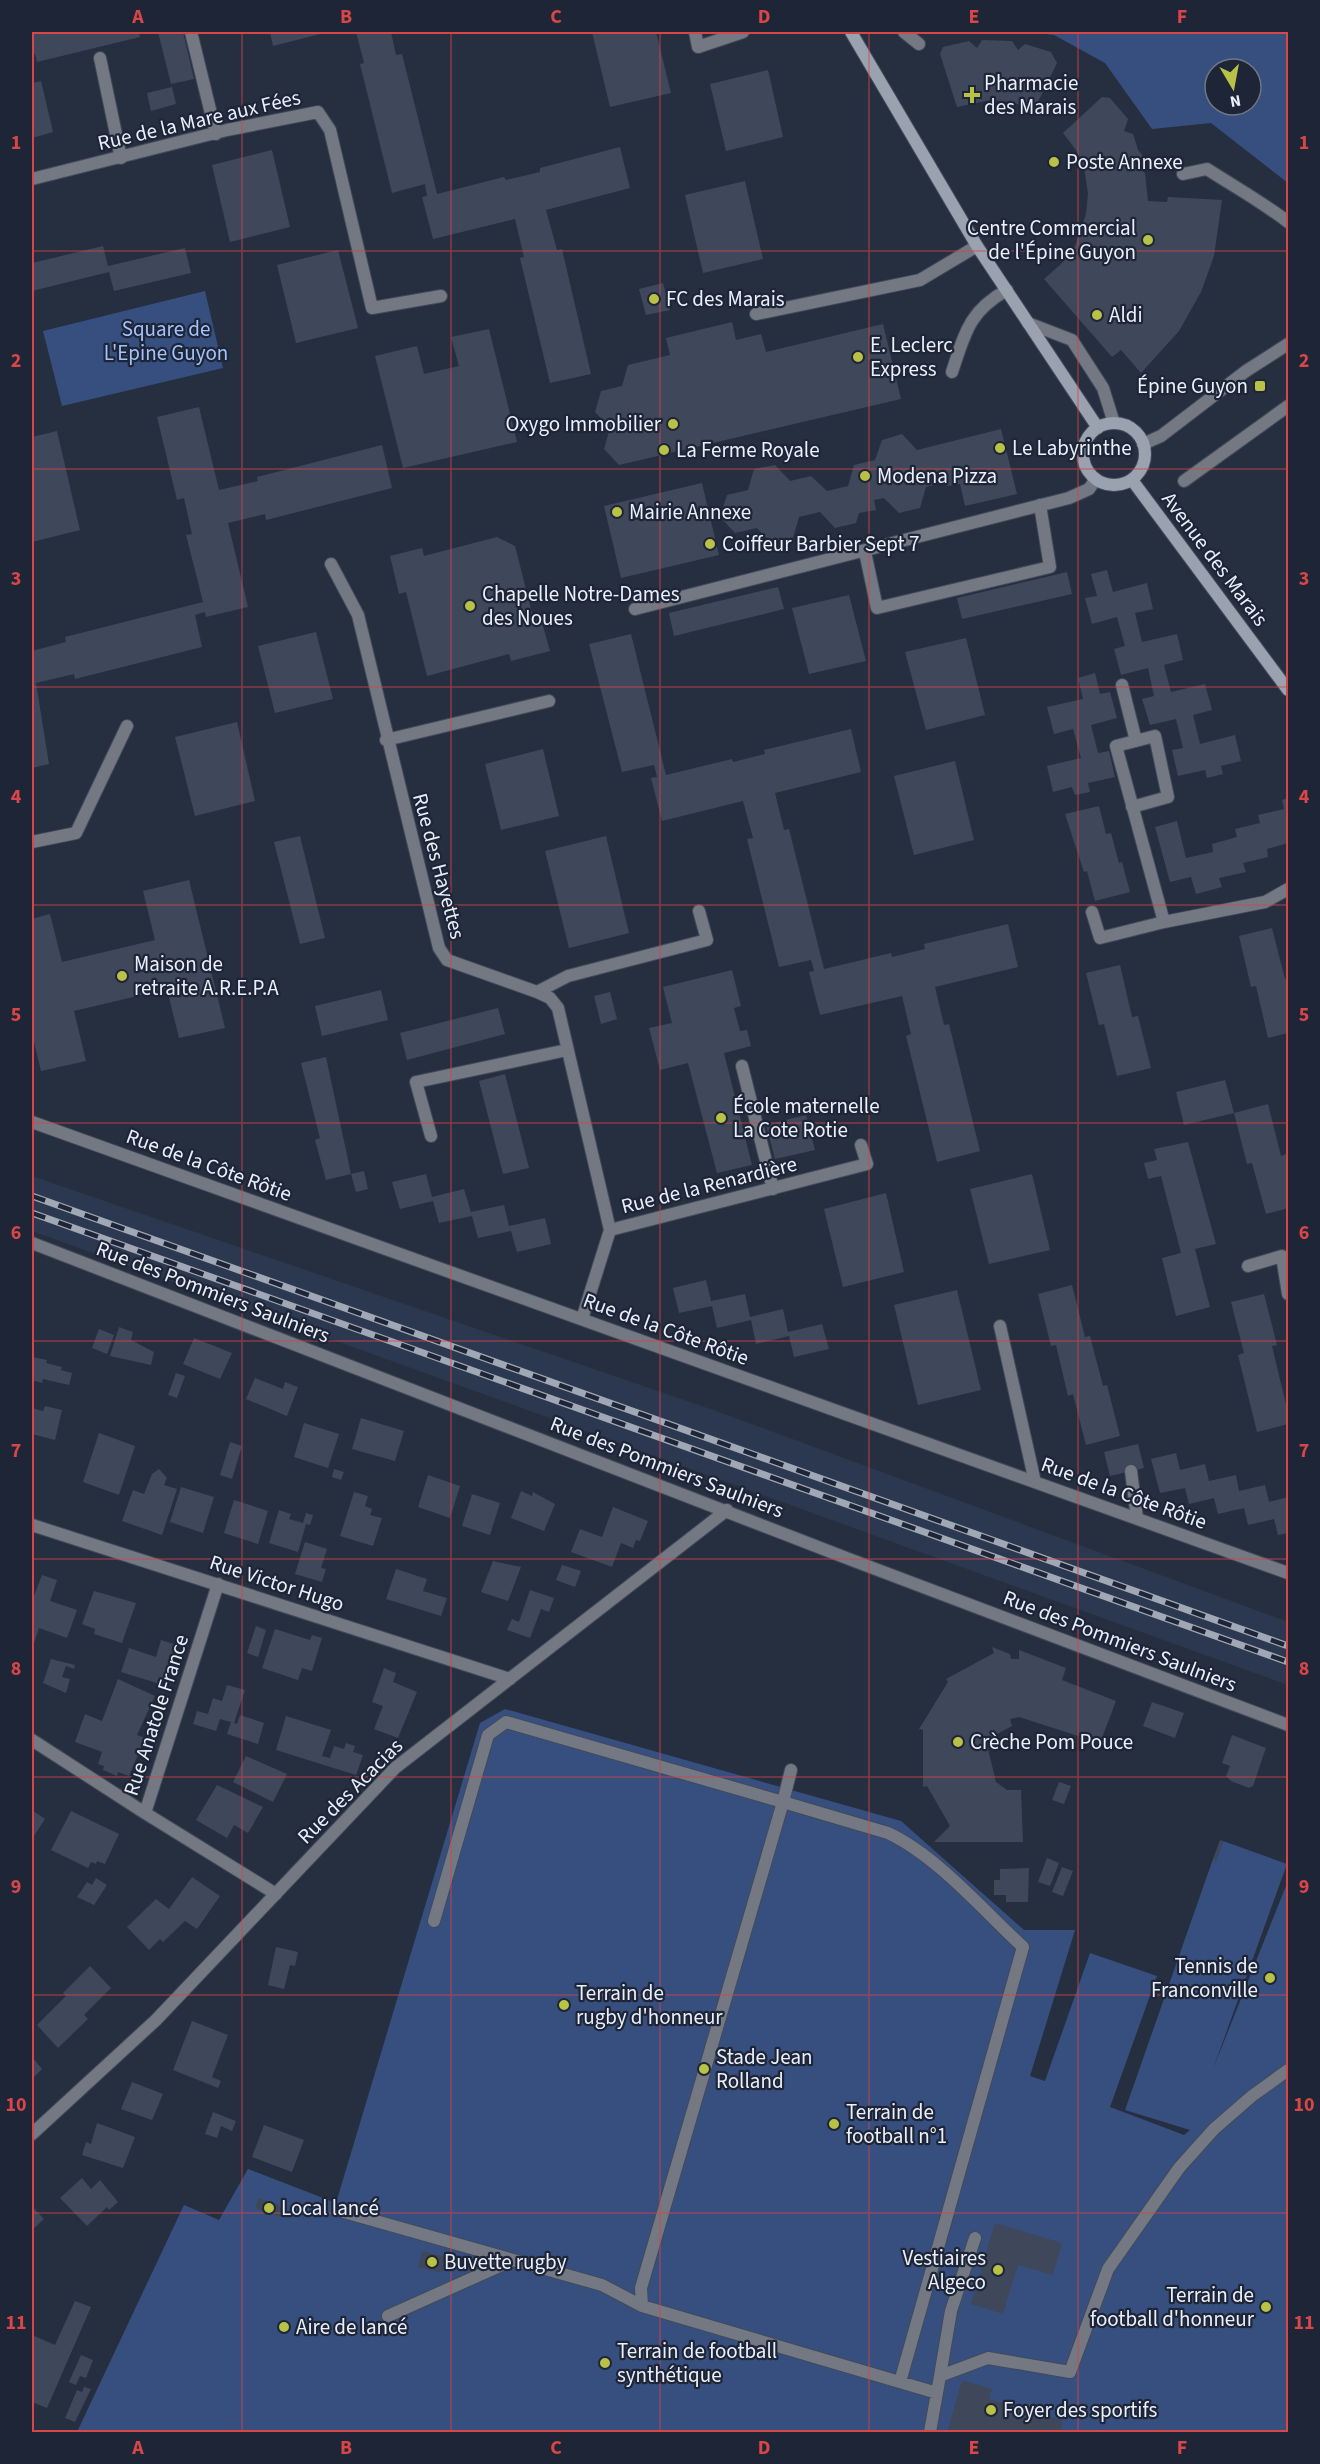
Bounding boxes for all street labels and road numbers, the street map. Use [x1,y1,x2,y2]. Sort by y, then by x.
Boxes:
street label: Rue de la Mare aux Fées [95,82,304,158]
street label: Avenue des Marais [1155,486,1276,633]
street label: Rue des Hayettes [405,790,473,943]
street label: Rue de la Côte Rôtie [122,1121,296,1209]
street label: Rue de la Renardière [618,1149,800,1221]
street label: Rue des Pommiers Saulniers [92,1234,334,1351]
street label: Rue de la Côte Rôtie [579,1285,753,1373]
street label: Rue des Pommiers Saulniers [546,1409,788,1526]
street label: Rue de la Côte Rôtie [1037,1449,1211,1537]
street label: Rue Victor Hugo [206,1547,348,1619]
street label: Rue des Pommiers Saulniers [999,1583,1241,1700]
street label: Rue Anatole France [116,1631,196,1799]
street label: Rue des Acacias [290,1731,410,1851]

